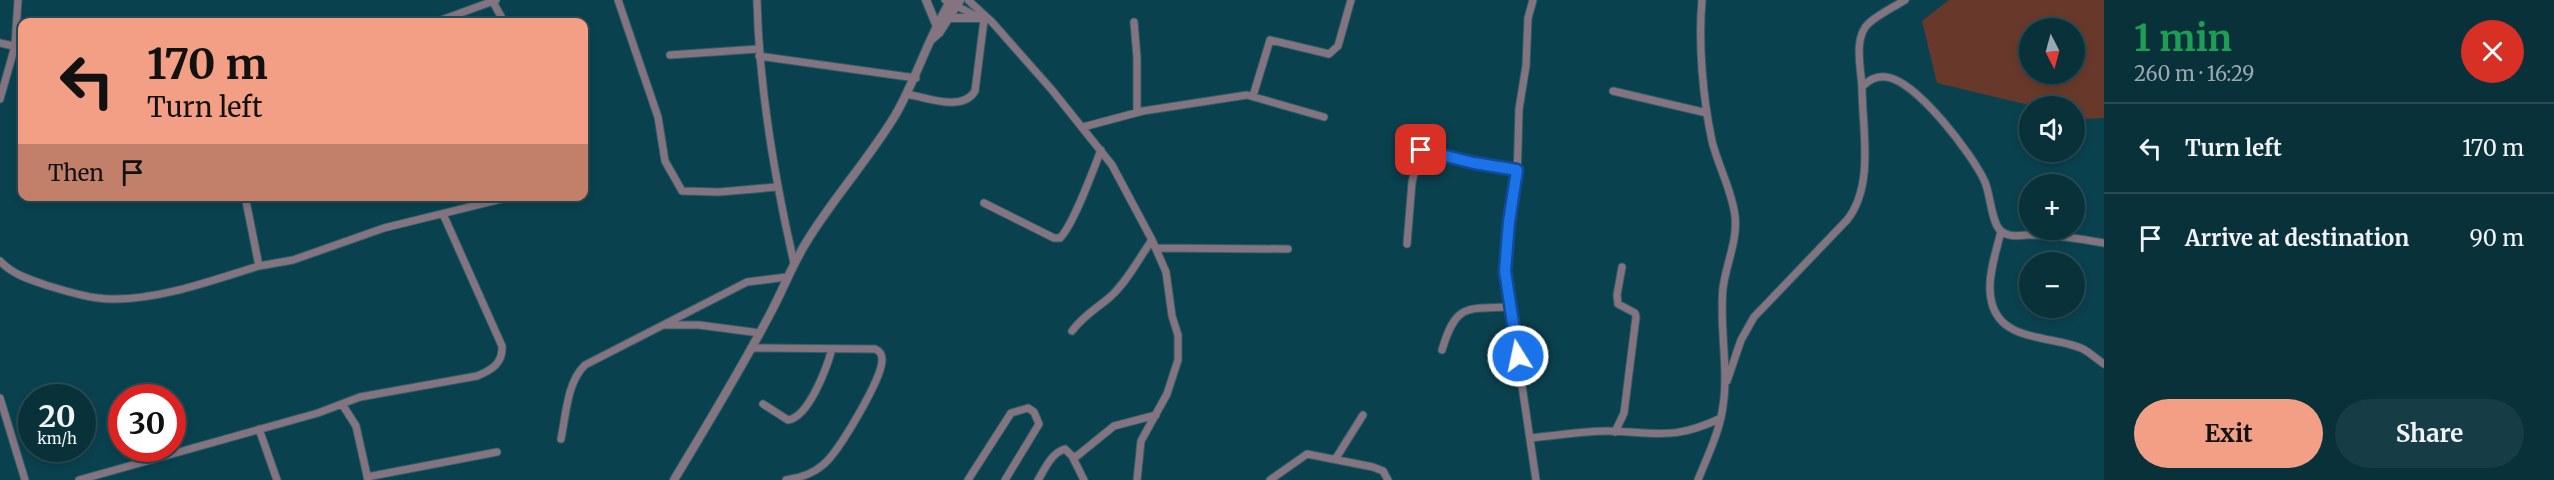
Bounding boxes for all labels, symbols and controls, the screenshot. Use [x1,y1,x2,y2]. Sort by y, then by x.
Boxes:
text: 1 min [2134,16,2232,61]
north arrow [2019,18,2085,84]
map controls [2019,18,2085,318]
button: close [2461,20,2524,83]
text: 170 m [147,38,268,90]
icon: left [48,42,126,120]
text: 260 m · 16:29 [2134,61,2254,86]
text: Turn left [147,90,262,124]
button: sound [2019,96,2085,162]
pin [1395,124,1446,175]
icon: left [2134,132,2167,165]
icon: arrive [1404,133,1437,166]
text: Turn left [2185,134,2282,162]
text: 170 m [2462,134,2524,162]
icon: arrive [116,156,149,189]
text: Then [48,159,104,187]
button: + [2019,174,2085,240]
icon: arrive [2134,222,2167,255]
text: Arrive at destination [2185,224,2409,252]
text: 90 m [2469,224,2524,252]
button: − [2019,252,2085,318]
position arrow [1486,324,1550,388]
speed limit sign: 30 [108,384,186,462]
text: 20 [38,397,76,435]
button: Exit [2134,399,2323,468]
button: Share [2335,399,2524,468]
text: km/h [37,429,77,448]

